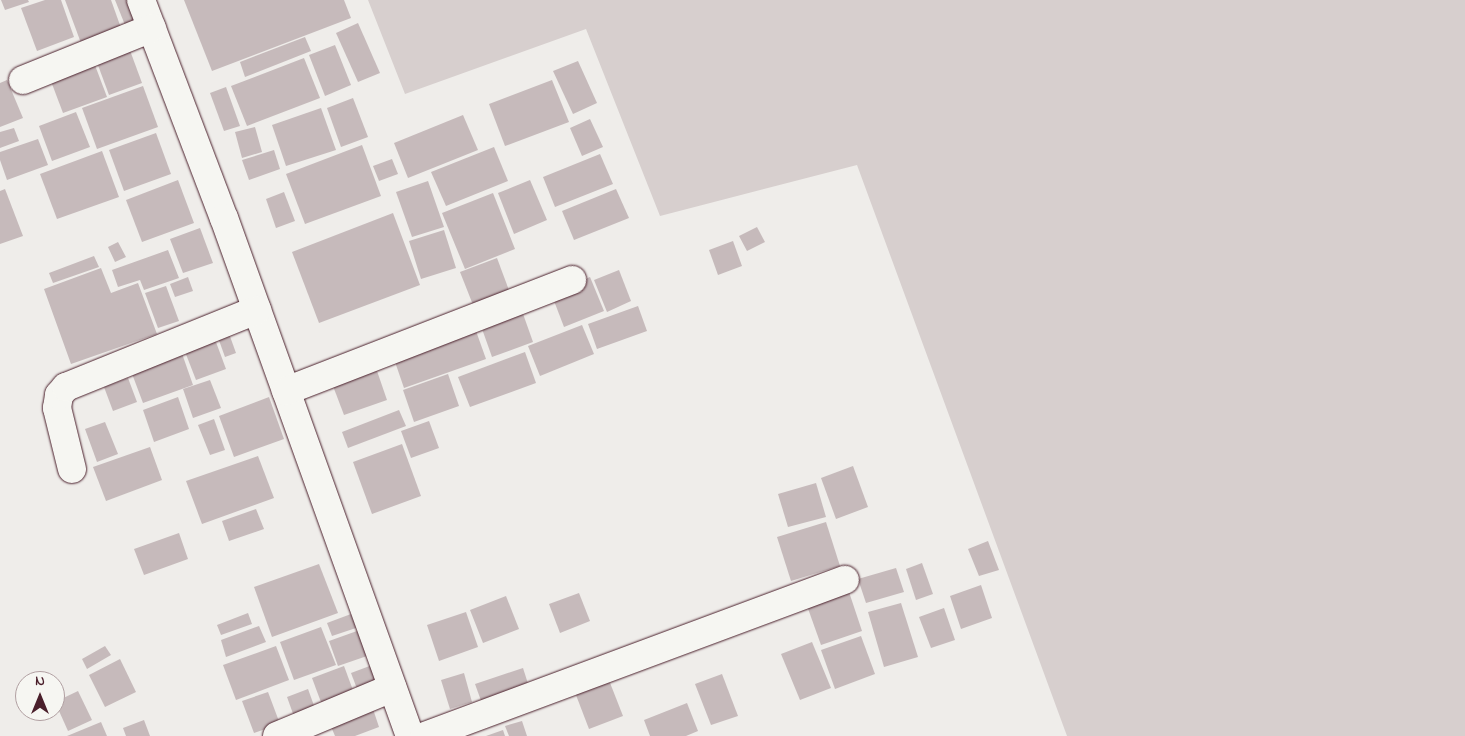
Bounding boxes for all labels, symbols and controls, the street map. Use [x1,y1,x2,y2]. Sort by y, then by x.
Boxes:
north arrow [15,671,65,721]
text: N [35,671,45,692]

